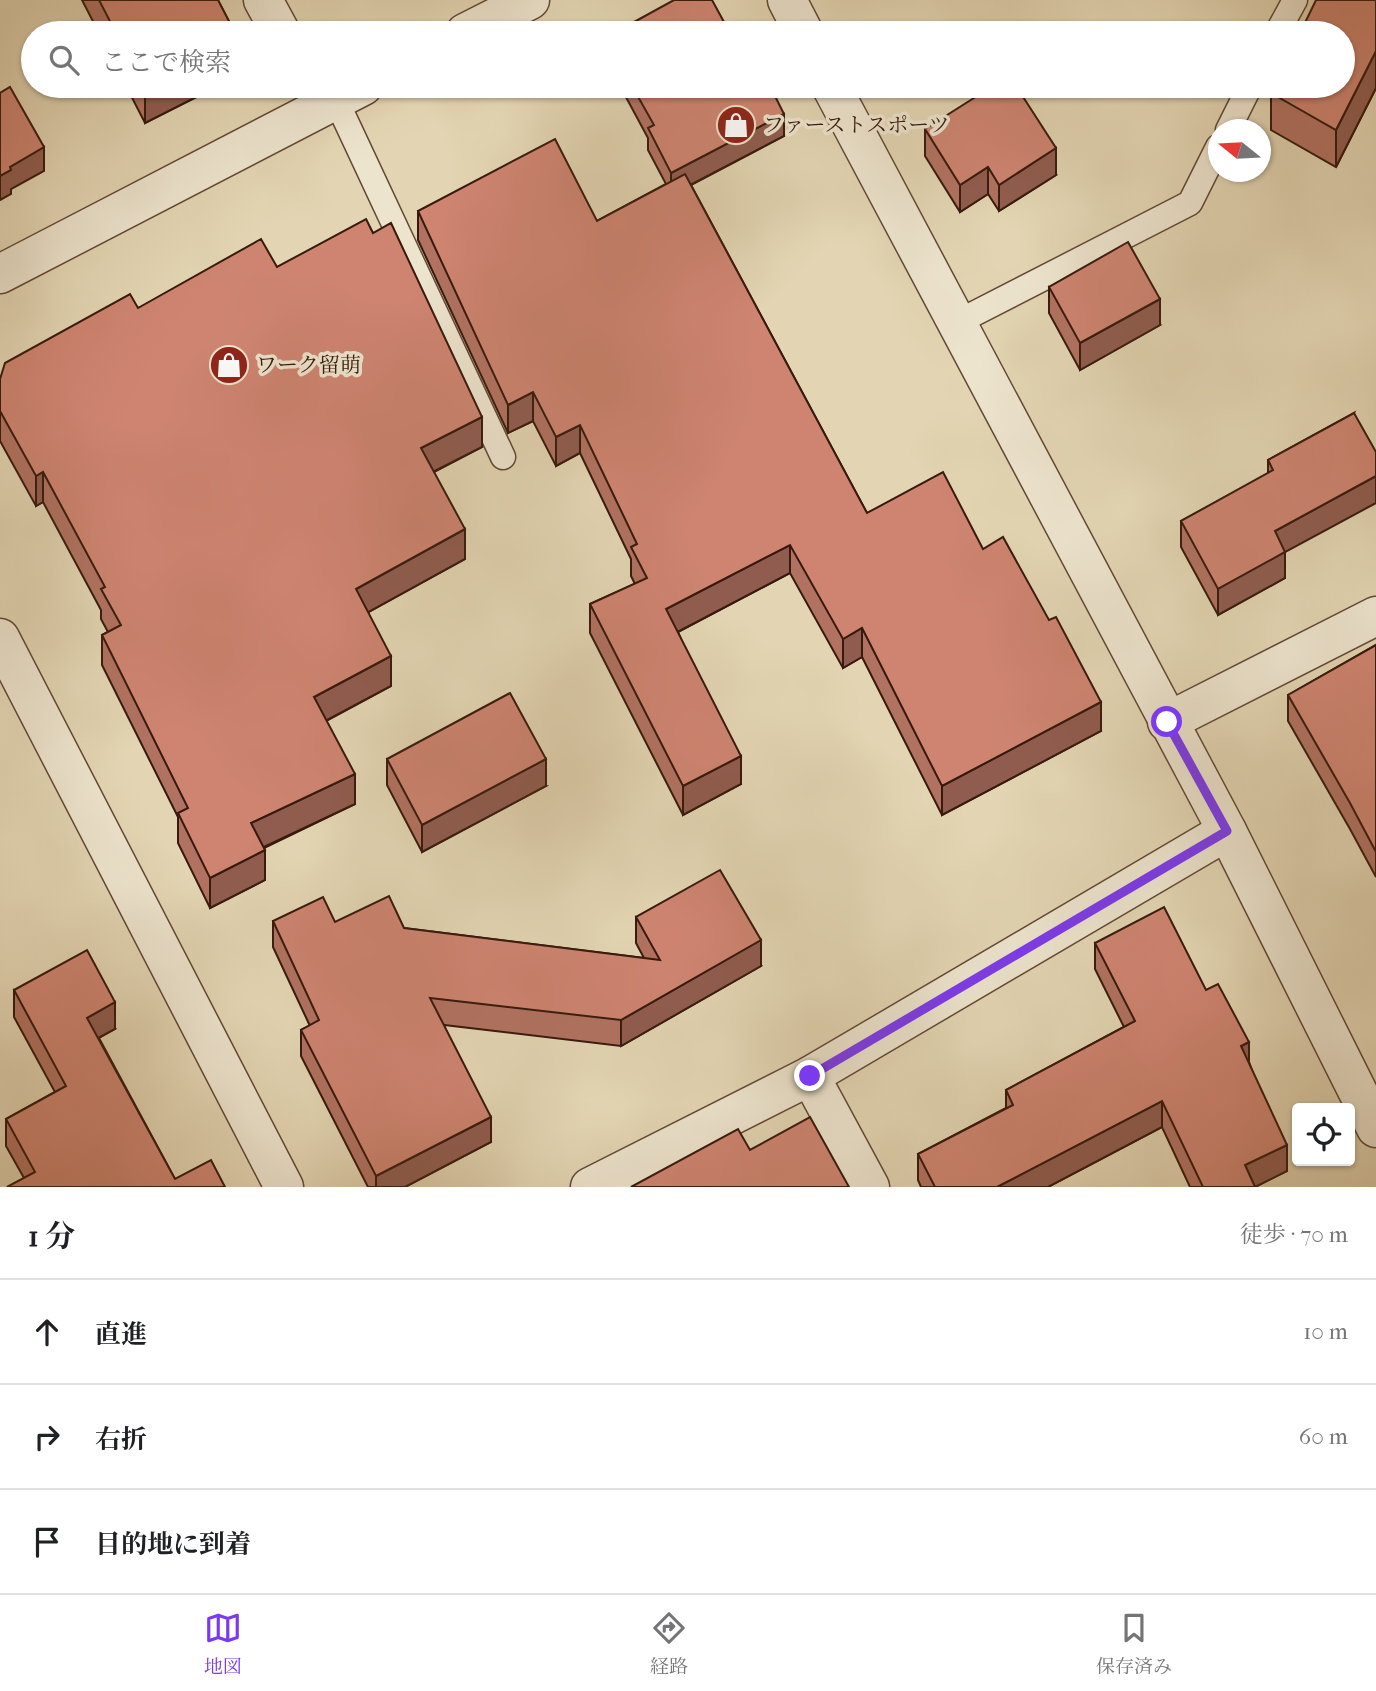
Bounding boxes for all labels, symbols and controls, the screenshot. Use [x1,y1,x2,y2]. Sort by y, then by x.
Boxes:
search box [21,21,1355,98]
icon: search [45,41,83,79]
text: ここで検索 [101,47,231,78]
shop icon: ファーストスポーツ [715,104,757,146]
place label: ファーストスポーツ [763,113,949,137]
north arrow [1208,119,1271,182]
shop icon: ワーク留萌 [208,344,250,386]
place label: ワーク留萌 [256,353,361,377]
route start [1151,706,1182,737]
route end [794,1060,825,1091]
map controls [1292,1103,1355,1166]
button: locate [1292,1103,1355,1166]
text: 1 分 [28,1219,75,1254]
text: 徒歩 · 70 m [1240,1221,1348,1248]
icon: ahead [28,1313,66,1351]
text: 10 m [1303,1318,1348,1345]
text: 直進 [95,1319,147,1350]
icon: right [28,1418,66,1456]
text: 60 m [1299,1423,1348,1450]
text: 右折 [95,1424,147,1455]
icon: arrive [28,1523,66,1561]
text: 目的地に到着 [95,1529,251,1560]
tab: 地図 [204,1609,242,1678]
tab: 経路 [650,1609,688,1678]
tab: 保存済み [1096,1609,1172,1678]

